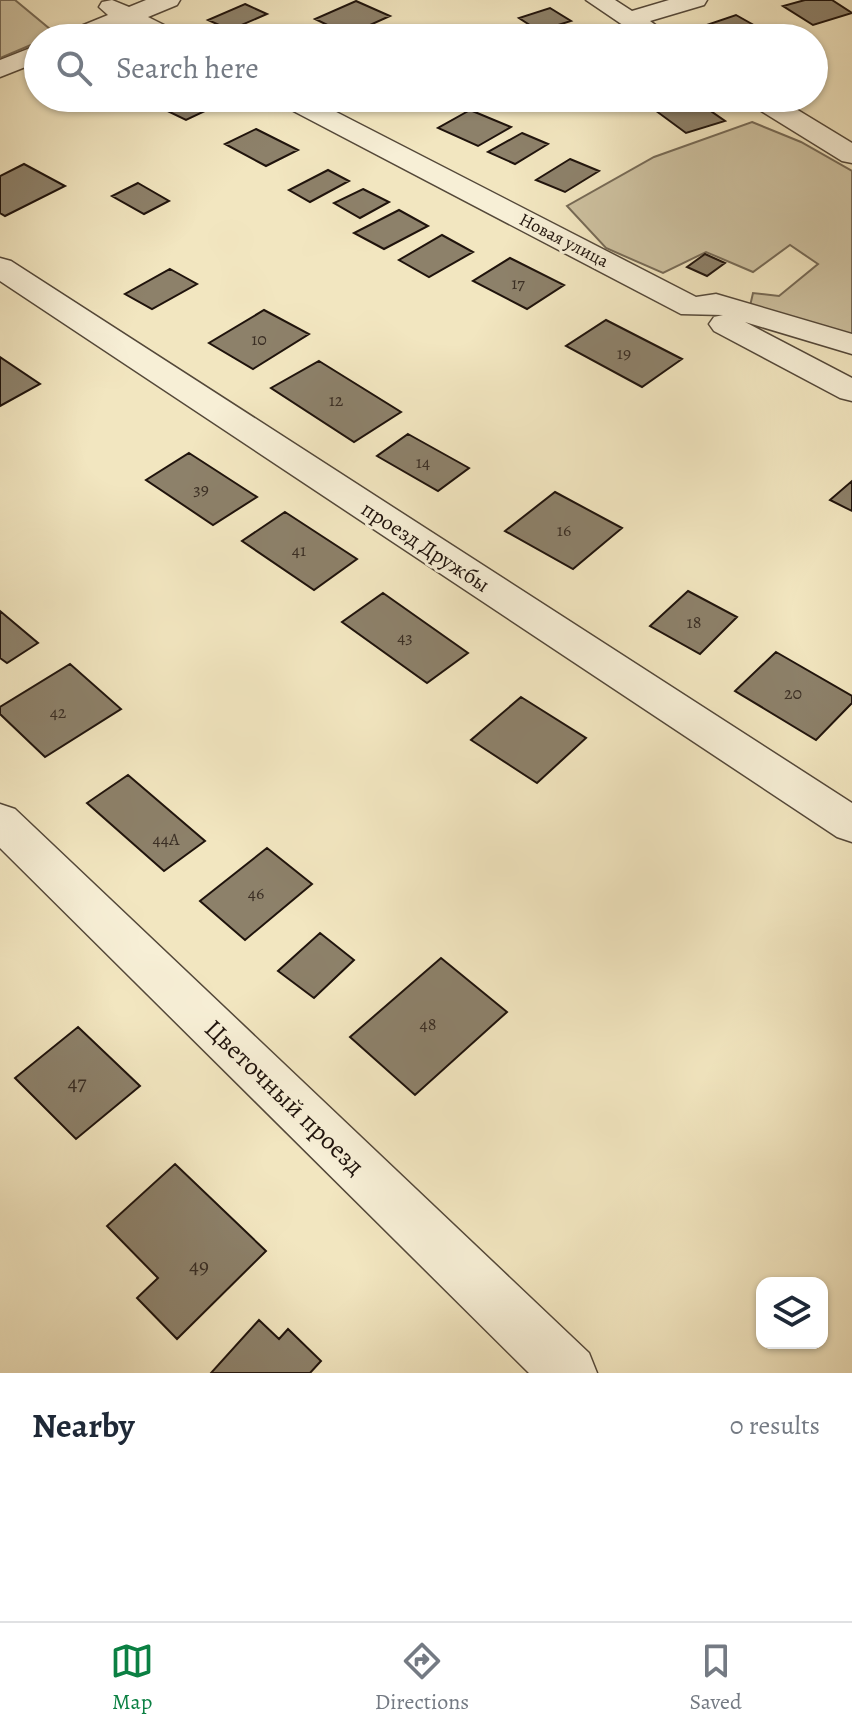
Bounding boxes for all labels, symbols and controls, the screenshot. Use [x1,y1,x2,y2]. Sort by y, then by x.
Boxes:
search box [24,24,828,112]
icon: search [52,46,96,90]
text: Search here [116,48,259,88]
street label: Новая улица [515,207,613,273]
house number: 17 [511,271,525,295]
house number: 10 [251,327,267,351]
house number: 19 [617,341,631,365]
house number: 12 [329,388,344,412]
house number: 14 [416,450,430,474]
house number: 39 [193,477,209,501]
street label: проезд Дружбы [355,494,496,600]
house number: 16 [557,518,571,542]
house number: 41 [292,538,306,562]
house number: 18 [687,610,701,634]
house number: 43 [397,625,413,649]
house number: 20 [784,681,802,705]
house number: 42 [50,700,67,724]
house number: 44А [153,827,180,851]
house number: 46 [248,881,264,905]
street label: Цветочный проезд [197,1012,372,1183]
house number: 48 [420,1012,436,1036]
house number: 47 [67,1068,87,1098]
house number: 49 [189,1251,209,1281]
map controls [756,1277,828,1349]
button: layers [756,1277,828,1349]
text: Nearby [32,1402,135,1449]
text: 0 results [730,1408,820,1443]
tab: Map [110,1639,154,1717]
tab: Directions [375,1639,469,1717]
tab: Saved [690,1639,742,1717]

